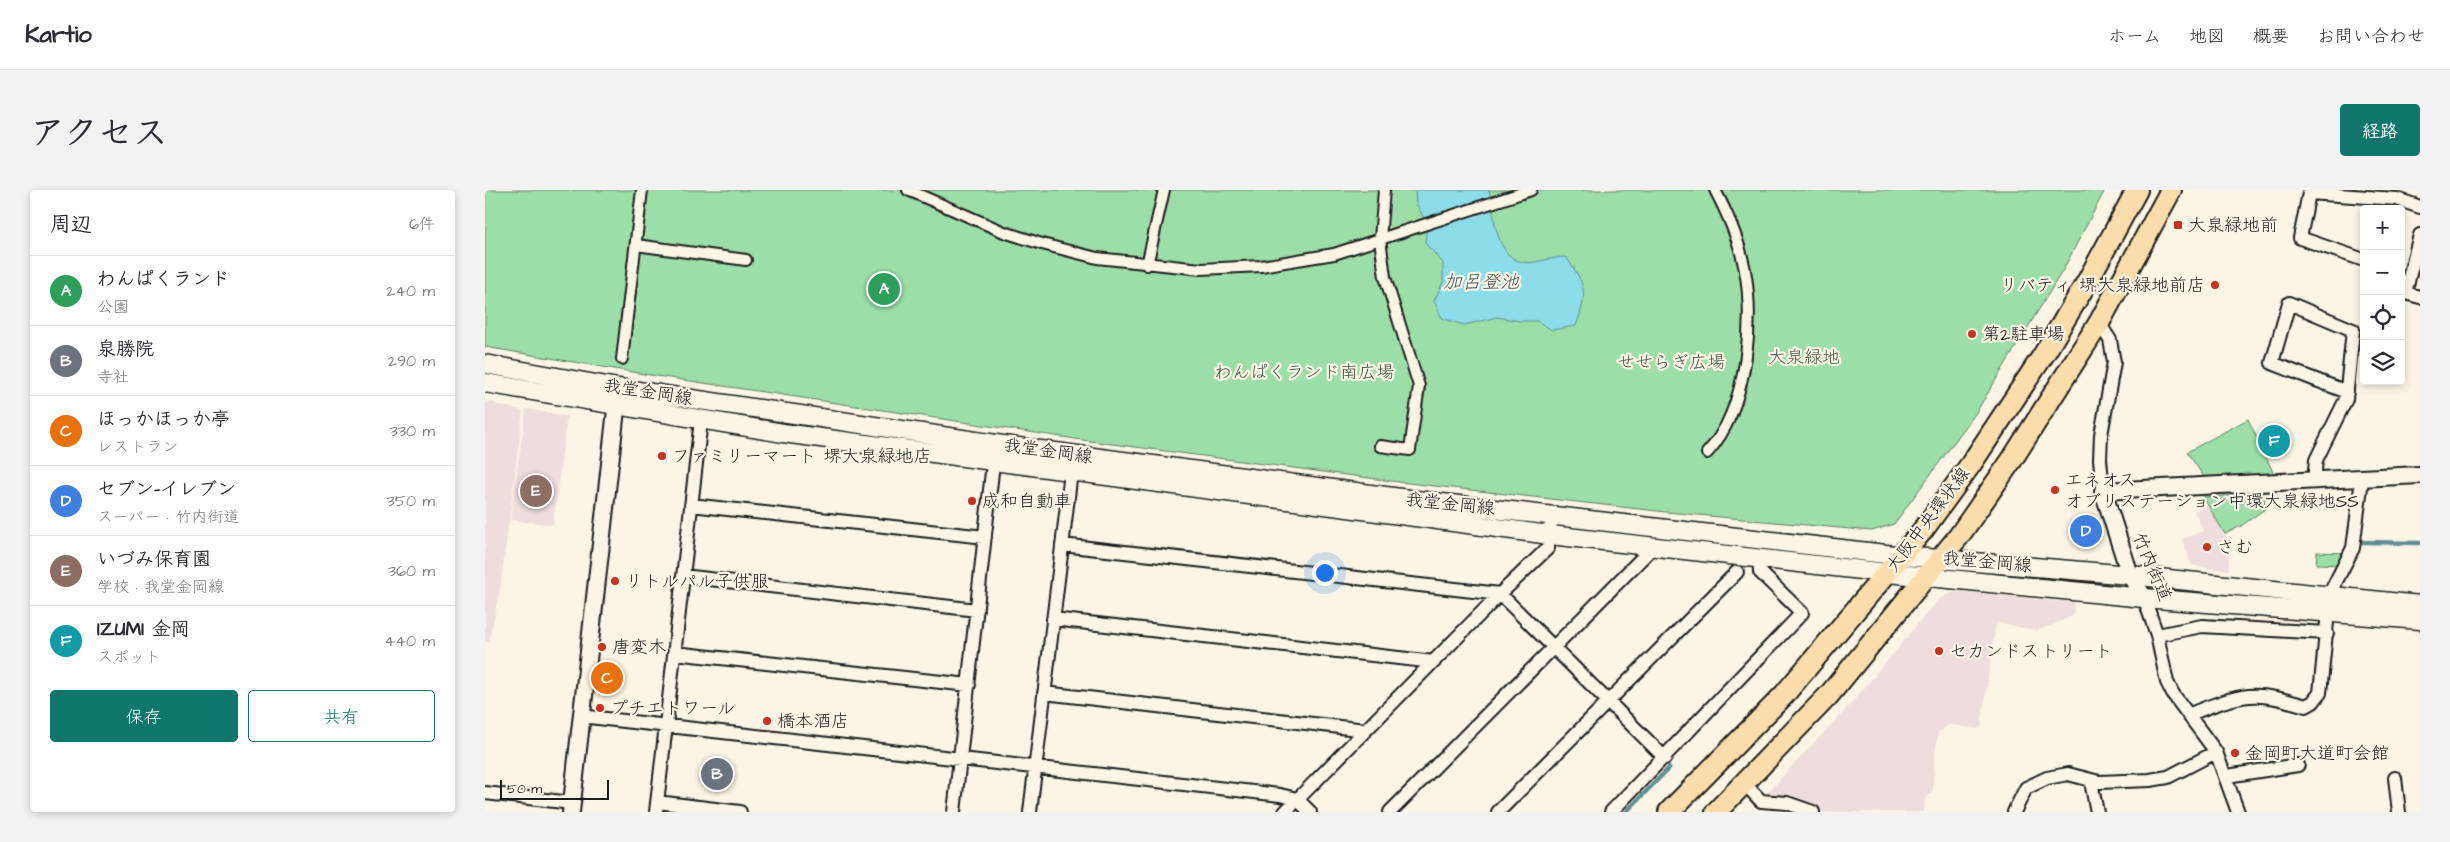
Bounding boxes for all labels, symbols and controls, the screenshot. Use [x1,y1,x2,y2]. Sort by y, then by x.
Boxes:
text: Kartio [25,18,92,52]
text: ホーム [2108,24,2161,49]
text: 地図 [2189,24,2225,49]
text: 概要 [2253,24,2289,49]
text: お問い合わせ [2317,24,2425,49]
button: 経路 [2340,104,2420,156]
text: アクセス [30,109,168,158]
map controls [2360,205,2405,385]
button: + [2360,205,2405,250]
text: 周辺 [50,210,92,239]
text: 6件 [409,213,435,235]
place label: 大泉緑地前 [2188,213,2278,238]
marker: 大泉緑地前 [2172,219,2184,231]
button: − [2360,250,2405,295]
text: わんぱくランド [97,266,230,293]
water label: 加呂登池 [1443,269,1520,296]
pin: A [868,270,900,308]
place label: リバティ 堺大泉緑地前店 [2000,273,2205,298]
marker: リバティ 堺大泉緑地前店 [2209,279,2221,291]
text: A [61,280,71,302]
text: 240 m [386,280,435,302]
button: locate [2360,295,2405,340]
text: 公園 [97,296,129,318]
place label: 第2駐車場 [1982,322,2064,347]
marker: 第2駐車場 [1966,328,1978,340]
text: 泉勝院 [97,336,154,363]
button: layers [2360,340,2405,385]
park label: 大泉緑地 [1768,345,1840,370]
text: B [60,350,72,372]
text: 290 m [388,350,435,372]
park label: せせらぎ広場 [1617,350,1725,375]
park label: わんぱくランド南広場 [1214,360,1394,385]
text: 寺社 [97,366,129,388]
street label: 我堂金岡線 [602,373,694,411]
text: ほっかほっか亭 [97,406,230,433]
text: C [60,420,72,442]
text: 330 m [390,420,435,442]
pin: F [2258,422,2290,460]
street label: 我堂金岡線 [1002,432,1094,470]
text: レストラン [97,436,178,458]
place label: ファミリーマート 堺大泉緑地店 [672,444,932,469]
marker: ファミリーマート 堺大泉緑地店 [656,450,668,462]
street label: 大阪中央環状線 [1880,462,1976,578]
place label: エネオス オブリステーション中環大泉緑地SS [2065,468,2359,514]
pin: E [520,472,552,510]
text: セブン-イレブン [97,476,236,503]
marker: エネオス オブリステーション中環大泉緑地SS [2049,484,2061,496]
street label: 我堂金岡線 [1404,487,1496,521]
place label: 成和自動車 [982,489,1072,514]
text: D [61,490,71,512]
text: 350 m [387,490,435,512]
marker: 成和自動車 [966,495,978,507]
text: スーパー · 竹内街道 [97,506,239,528]
pin: D [2070,512,2102,550]
street label: 竹内街道 [2126,529,2178,605]
place label: さむ [2217,535,2253,560]
marker: さむ [2201,541,2213,553]
text: いづみ保育園 [97,546,211,573]
street label: 我堂金岡線 [1941,546,2033,578]
text: E [61,560,71,582]
text: 360 m [388,560,435,582]
your location [1312,560,1338,586]
place label: リトルパル子供服 [625,569,769,594]
marker: リトルパル子供服 [609,575,621,587]
text: 学校 · 我堂金岡線 [97,576,224,598]
text: IZUMI 金岡 [97,616,190,643]
text: F [60,630,72,652]
text: 440 m [384,630,435,652]
place label: 唐変木 [612,635,666,660]
place label: セカンドストリート [1949,639,2112,664]
marker: 唐変木 [596,641,608,653]
marker: セカンドストリート [1933,645,1945,657]
text: スポット [97,646,161,668]
pin: C [591,659,623,697]
button: 保存 [50,690,238,742]
button: 共有 [248,690,435,742]
place label: プチエトワール [610,696,735,721]
marker: プチエトワール [594,702,606,714]
place label: 橋本酒店 [777,709,849,734]
marker: 橋本酒店 [761,715,773,727]
place label: 金岡町大道町会館 [2245,741,2389,766]
marker: 金岡町大道町会館 [2229,747,2241,759]
pin: B [701,755,733,793]
scale bar [500,777,609,800]
text: 50 m [507,779,542,799]

